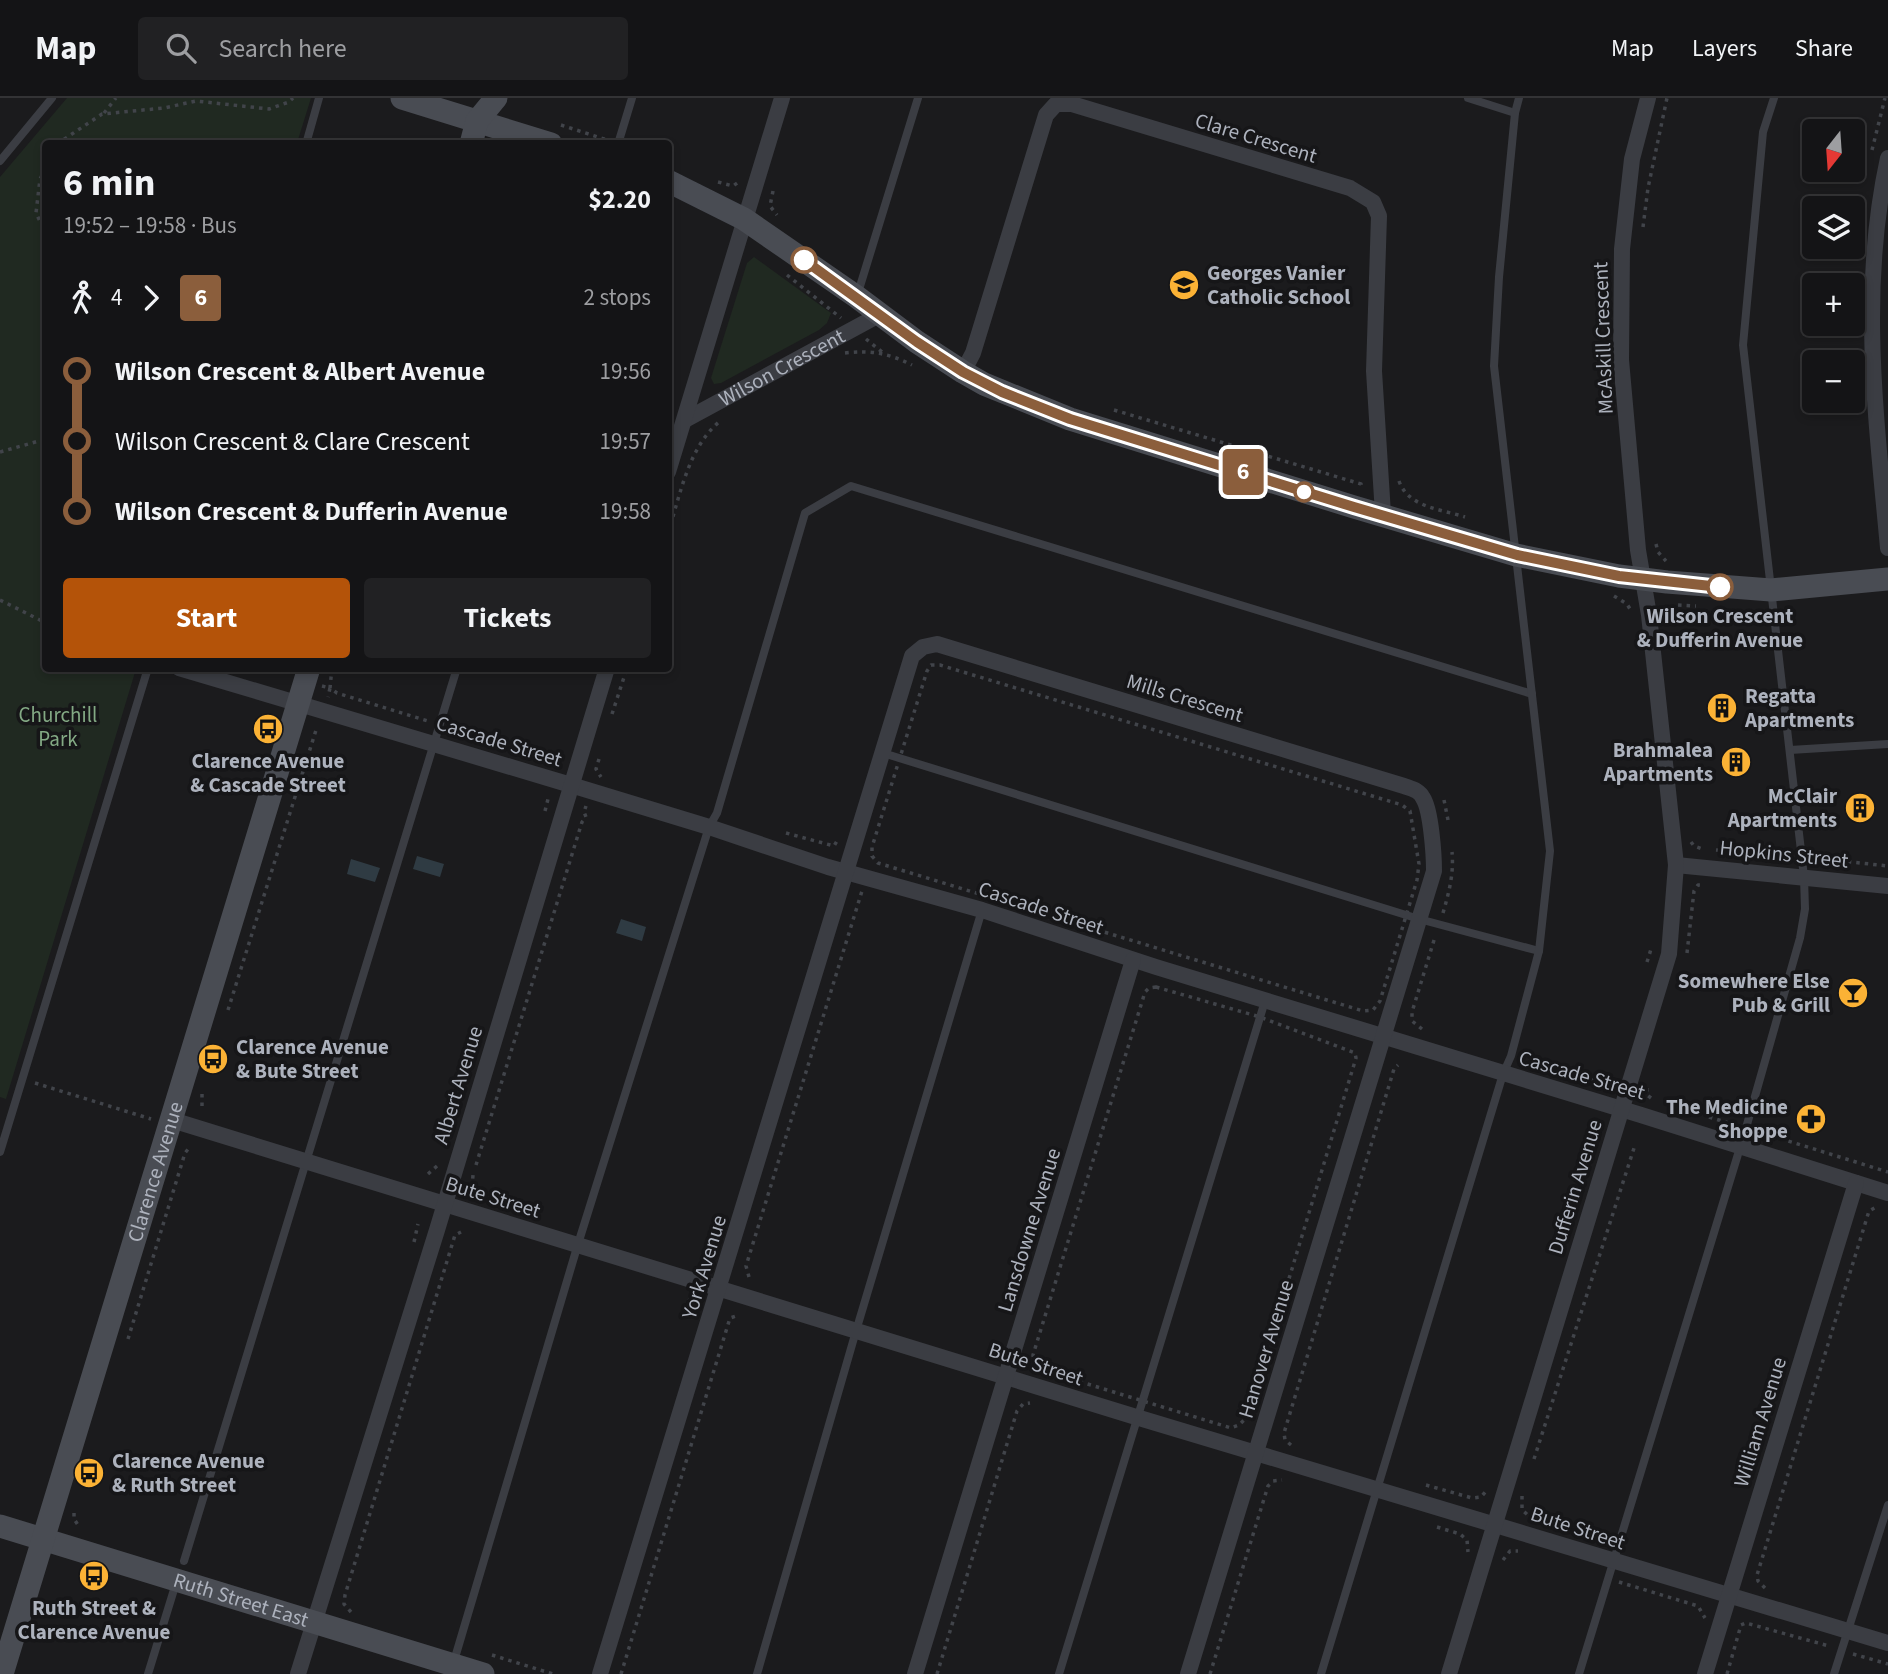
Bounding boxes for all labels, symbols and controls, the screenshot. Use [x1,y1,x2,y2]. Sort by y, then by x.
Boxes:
search box [138,17,628,80]
text: Map [35,25,96,72]
icon: search [162,29,200,67]
text: Search here [218,30,347,67]
text: Map [1611,31,1654,66]
text: Layers [1692,31,1757,66]
text: Share [1795,31,1853,66]
street label: Clare Crescent [1191,105,1321,171]
north arrow [1802,119,1866,182]
map controls [1802,119,1865,413]
text: 6 min [63,156,155,210]
text: $2.20 [588,181,651,218]
button: layers [1802,196,1865,259]
text: 19:52 – 19:58 · Bus [63,209,237,242]
unlabelled marker [791,247,817,273]
place label: Georges Vanier Catholic School [1207,258,1350,312]
street label: McAskill Crescent [1585,261,1621,415]
school or university icon: Georges Vanier Catholic School [1167,268,1201,302]
button: + [1802,273,1865,336]
icon: walk [63,279,101,317]
icon: forward [132,279,170,317]
text: 6 [194,280,207,315]
text: 4 [111,281,122,314]
text: 2 stops [584,281,651,314]
street label: Wilson Crescent [713,321,850,414]
button: − [1802,350,1865,413]
text: Wilson Crescent & Albert Avenue [115,353,485,390]
text: 19:56 [600,355,651,388]
text: Wilson Crescent & Clare Crescent [115,423,470,460]
text: 19:57 [600,425,651,458]
line badge: 6 [1220,449,1266,495]
text: 6 [1237,454,1249,489]
unlabelled marker [1294,482,1314,502]
text: Wilson Crescent & Dufferin Avenue [115,493,508,530]
text: 19:58 [600,495,651,528]
marker: Wilson Crescent & Dufferin Avenue [1707,574,1733,600]
button: Start [63,578,350,658]
button: Tickets [364,578,651,658]
place label: Wilson Crescent & Dufferin Avenue [1637,601,1803,655]
street label: Mills Crescent [1123,666,1247,730]
place label: Regatta Apartments [1744,681,1854,735]
building icon: Regatta Apartments [1705,691,1739,725]
park label: Churchill Park [19,700,97,754]
street label: Cascade Street [432,708,566,774]
bus stop icon: Clarence Avenue & Cascade Street [251,712,285,746]
place label: Brahmalea Apartments [1603,735,1713,789]
building icon: Brahmalea Apartments [1719,745,1753,779]
place label: Clarence Avenue & Cascade Street [190,746,346,800]
place label: McClair Apartments [1727,781,1838,835]
building icon: McClair Apartments [1843,791,1877,825]
street label: Hopkins Street [1718,832,1850,876]
street label: Cascade Street [974,874,1108,942]
place label: Somewhere Else Pub & Grill [1678,966,1830,1020]
bar icon: Somewhere Else Pub & Grill [1836,976,1870,1010]
street label: Albert Avenue [426,1022,490,1148]
place label: Clarence Avenue & Bute Street [236,1032,389,1086]
bus stop icon: Clarence Avenue & Bute Street [196,1042,230,1076]
street label: Cascade Street [1515,1043,1649,1107]
place label: The Medicine Shoppe [1666,1092,1788,1146]
street label: Clarence Avenue [120,1098,191,1246]
pharmacy icon: The Medicine Shoppe [1794,1102,1828,1136]
street label: Dufferin Avenue [1540,1116,1610,1258]
street label: Lansdowne Avenue [990,1144,1068,1316]
street label: Bute Street [442,1168,544,1226]
street label: York Avenue [674,1211,734,1324]
street label: Hanover Avenue [1231,1276,1301,1422]
street label: Bute Street [985,1335,1087,1393]
street label: William Avenue [1726,1353,1794,1491]
place label: Clarence Avenue & Ruth Street [112,1446,265,1500]
bus stop icon: Clarence Avenue & Ruth Street [72,1456,106,1490]
street label: Bute Street [1527,1499,1629,1557]
bus stop icon: Ruth Street & Clarence Avenue [77,1559,111,1593]
street label: Ruth Street East [170,1565,312,1635]
place label: Ruth Street & Clarence Avenue [18,1593,171,1647]

